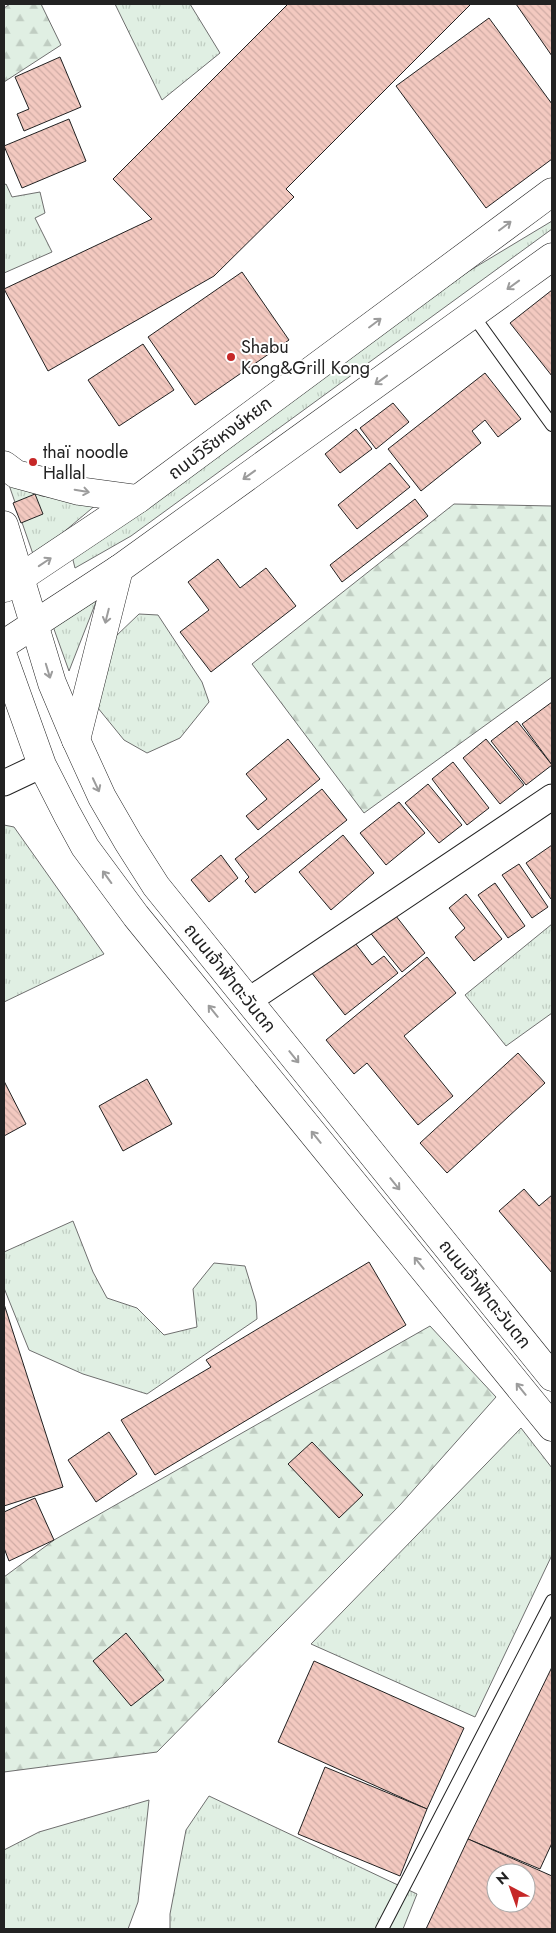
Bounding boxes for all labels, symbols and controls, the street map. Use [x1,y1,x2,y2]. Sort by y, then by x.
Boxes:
one-way arrow [498,221,511,232]
one-way arrow [507,280,520,291]
one-way arrow [368,318,381,329]
place label: Shabu Kong&Grill Kong [241,334,370,381]
marker: Shabu Kong&Grill Kong [225,351,237,363]
one-way arrow [374,375,388,385]
street label: ถนนวิรัชหงษ์หยก [163,390,277,486]
place label: thaï noodle Hallal [43,439,128,486]
marker: thaï noodle Hallal [27,456,39,468]
one-way arrow [242,470,256,480]
one-way arrow [73,487,89,497]
one-way arrow [37,557,51,567]
one-way arrow [102,608,111,624]
one-way arrow [44,663,54,679]
one-way arrow [92,777,102,792]
one-way arrow [102,870,112,884]
street label: ถนนเจ้าฟ้าตะวันตก [178,918,282,1038]
one-way arrow [208,1005,219,1018]
one-way arrow [288,1051,299,1064]
one-way arrow [310,1131,321,1144]
one-way arrow [390,1177,401,1190]
street label: ถนนเจ้าฟ้าตะวันตก [433,1234,537,1354]
one-way arrow [413,1257,424,1270]
one-way arrow [516,1383,527,1396]
north arrow [486,1863,536,1913]
text: N [492,1867,513,1889]

